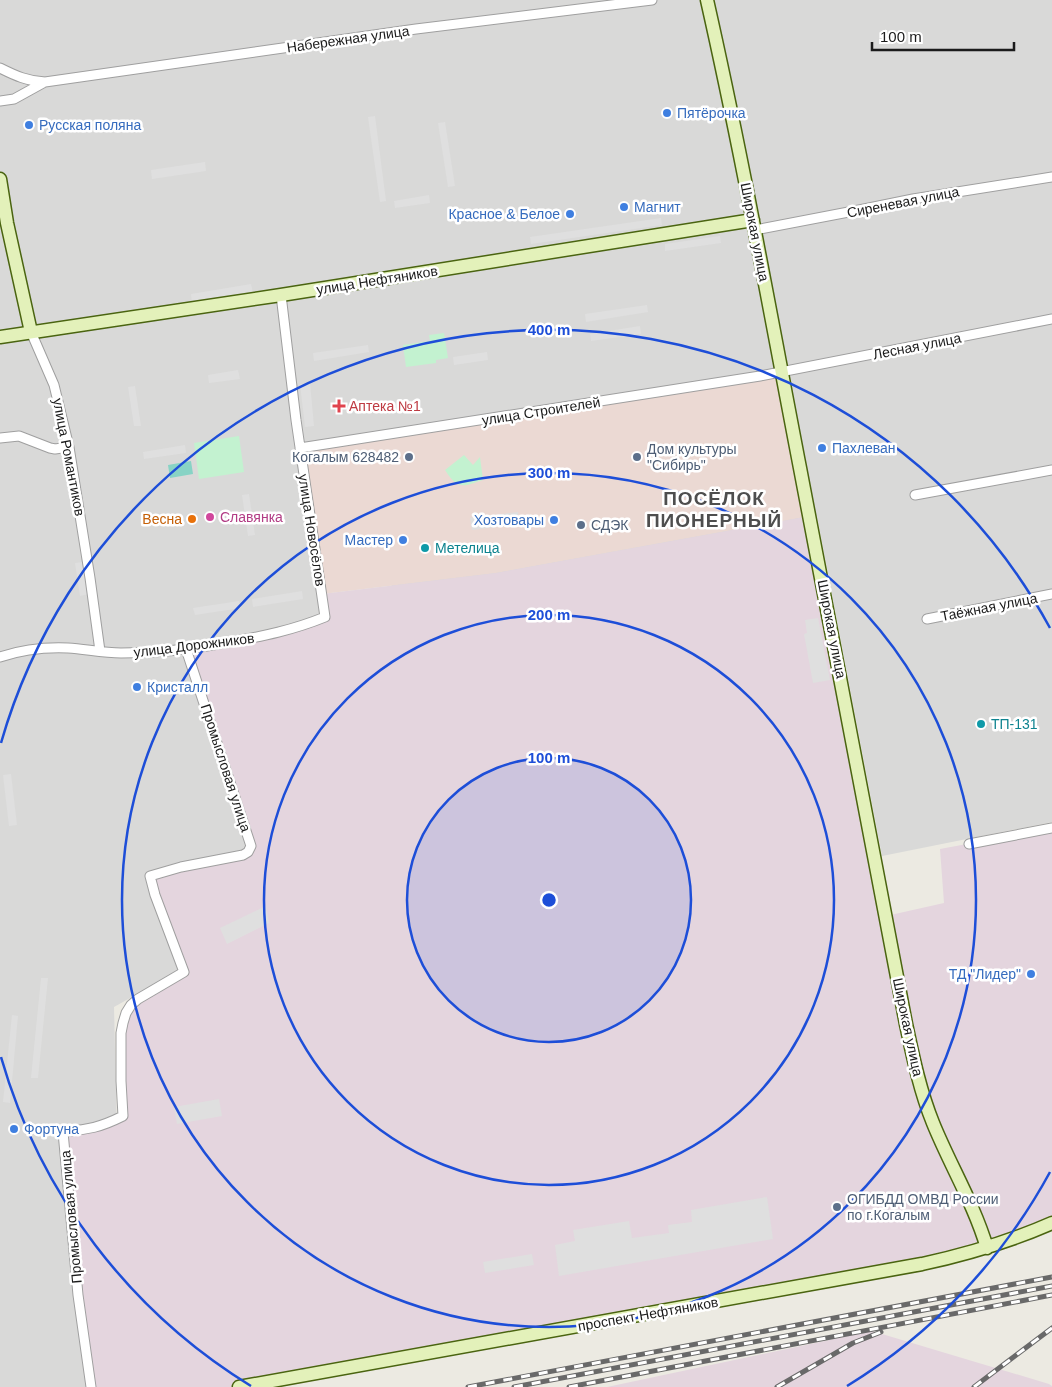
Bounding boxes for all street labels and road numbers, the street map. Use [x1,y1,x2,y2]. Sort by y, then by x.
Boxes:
street label: Набережная улица [286,22,411,56]
street label: Широкая улица [738,181,772,283]
street label: Сиреневая улица [845,183,961,221]
street label: улица Нефтяников [315,263,439,297]
street label: Лесная улица [872,330,963,362]
street label: улица Строителей [481,394,601,428]
street label: улица Романтиков [50,397,88,517]
street label: улица Новосёлов [295,473,329,587]
street label: Широкая улица [815,578,849,680]
street label: Таёжная улица [939,590,1039,624]
street label: улица Дорожников [133,630,255,660]
street label: Промысловая улица [198,702,254,834]
street label: Широкая улица [890,976,926,1078]
street label: Промысловая улица [57,1150,85,1284]
street label: проспект Нефтяников [577,1294,719,1334]

